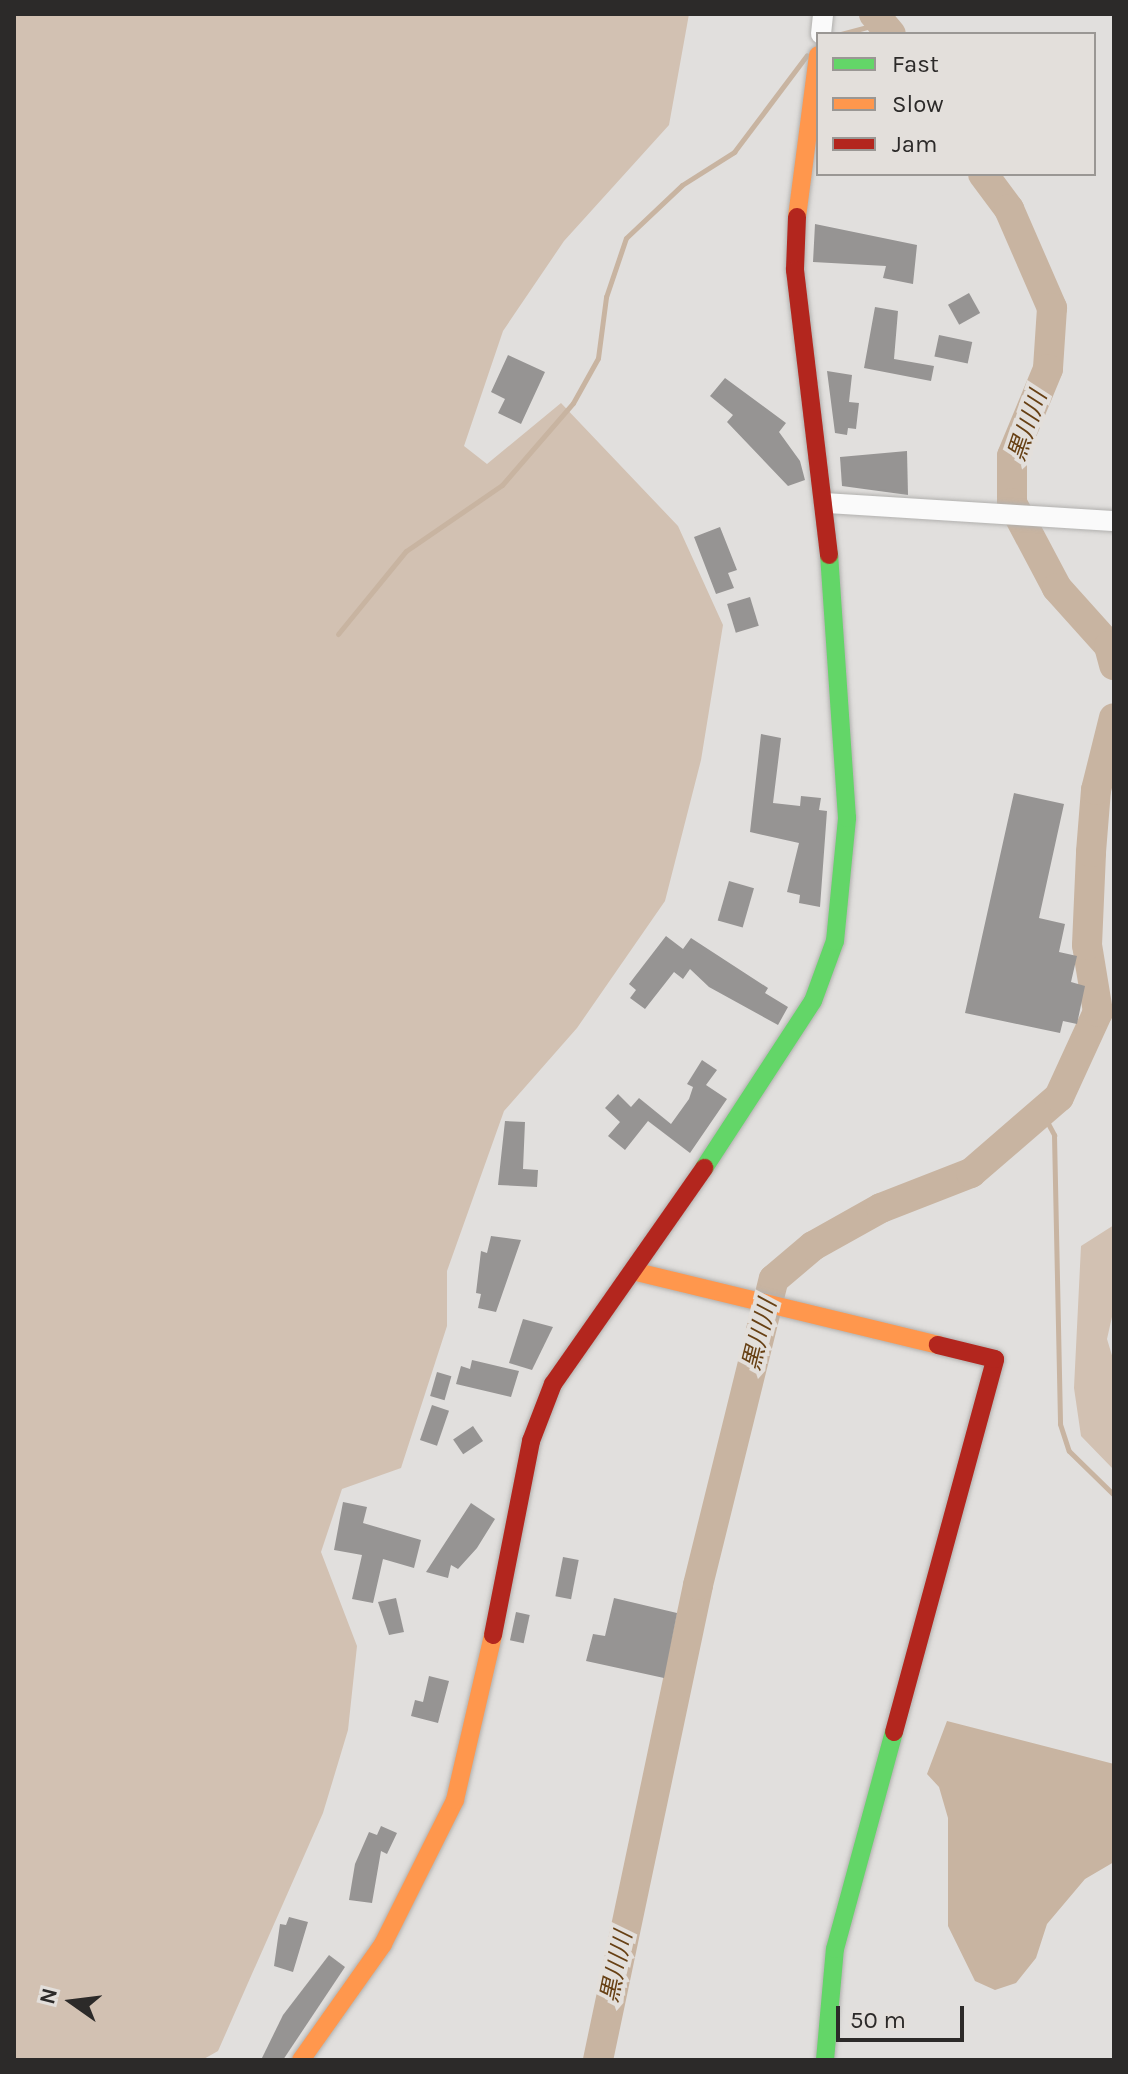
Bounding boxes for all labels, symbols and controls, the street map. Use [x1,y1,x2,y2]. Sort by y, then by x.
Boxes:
legend [816,32,1096,176]
text: Fast [892,50,939,78]
text: Slow [892,90,944,118]
text: Jam [892,130,937,158]
water label: 黒川川 [1003,387,1053,465]
water label: 黒川川 [737,1297,783,1373]
water label: 黒川川 [595,1929,639,2005]
north arrow [32,1962,112,2042]
text: N [34,1985,63,2007]
scale bar [840,1990,968,2040]
text: 50 m [850,2006,906,2034]

